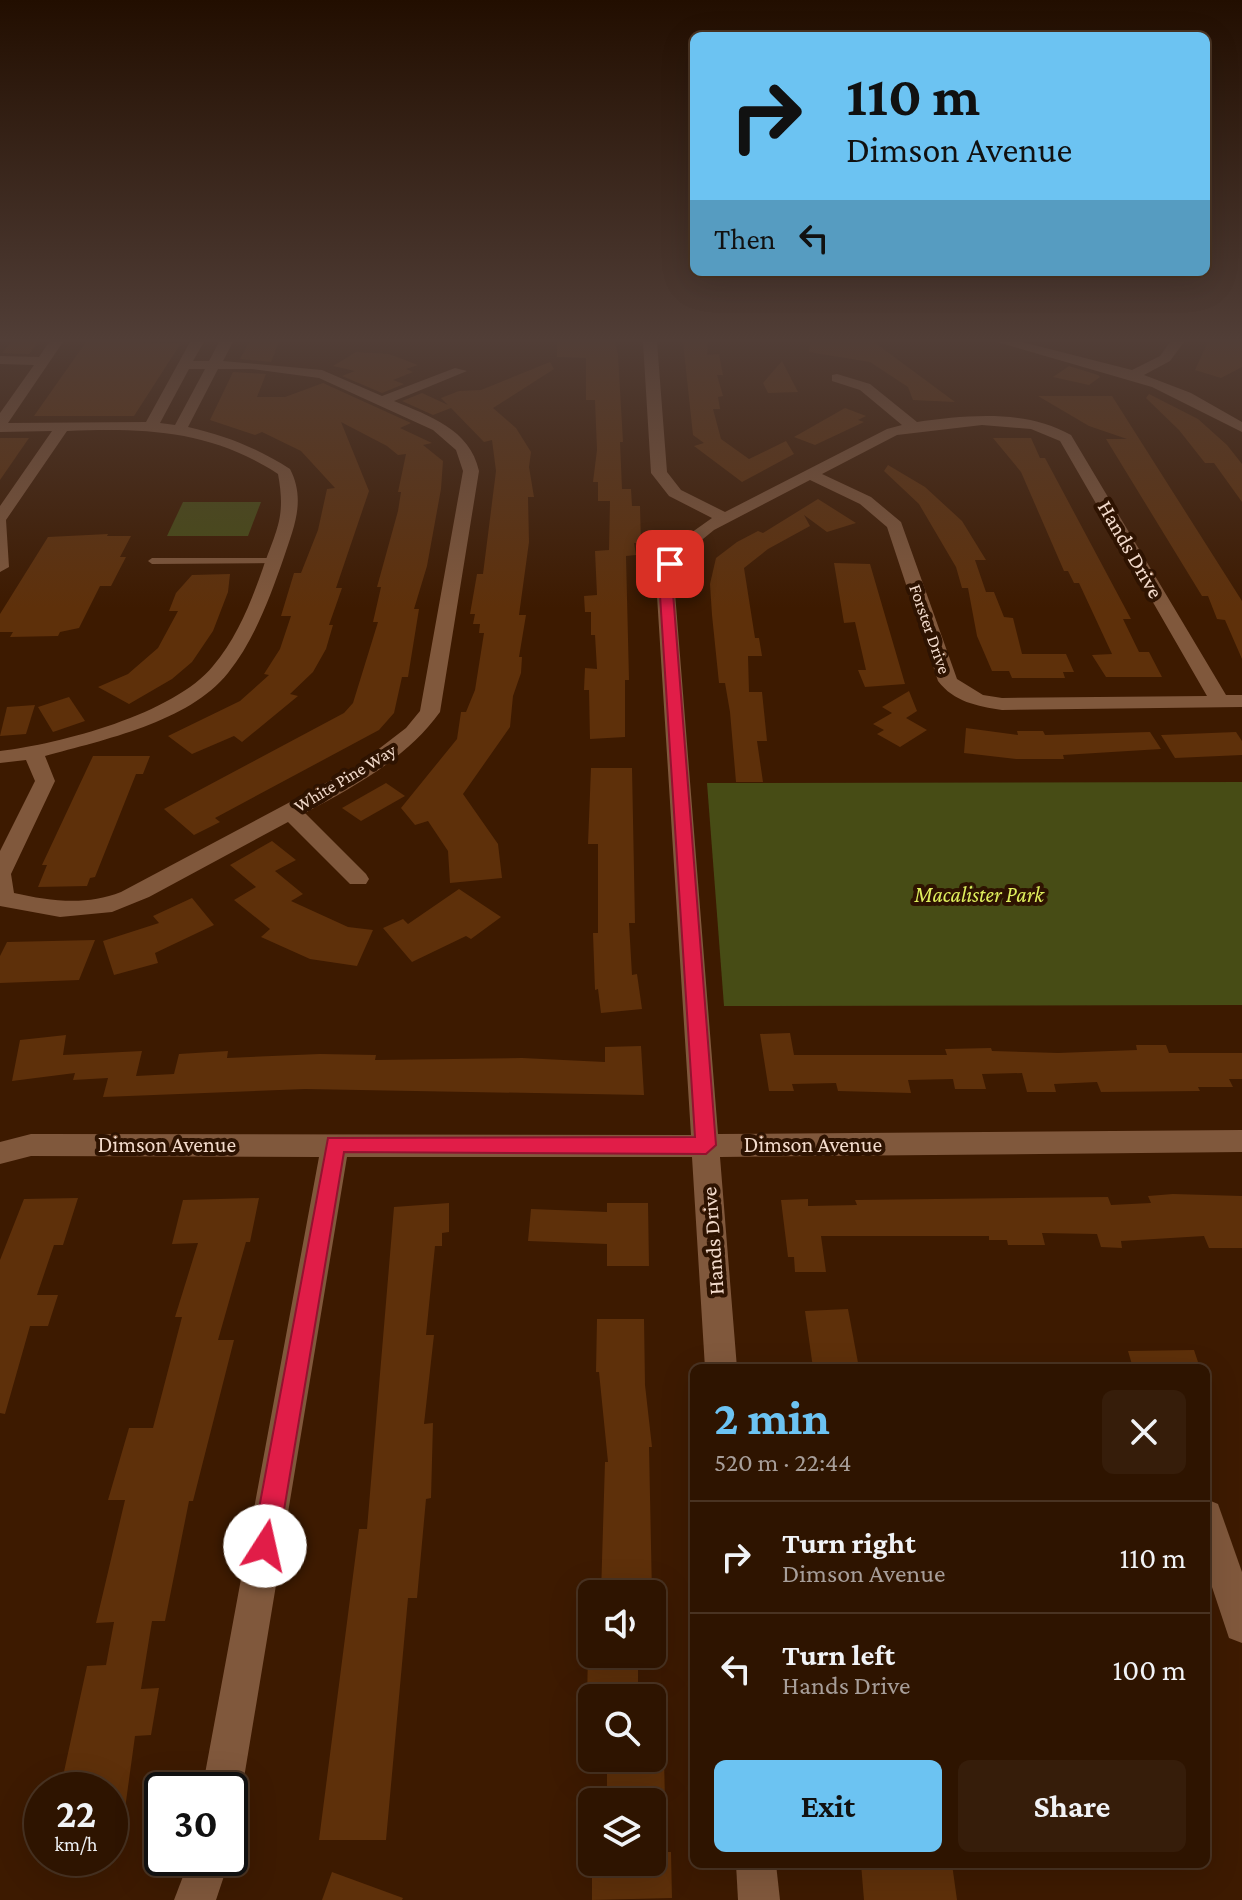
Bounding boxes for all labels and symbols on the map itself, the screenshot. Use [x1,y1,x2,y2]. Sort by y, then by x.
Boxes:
street label: Hands Drive [1093,496,1169,603]
pin [636,530,704,598]
street label: Forster Drive [905,582,955,676]
street label: White Pine Way [291,739,400,816]
park label: Macalister Park [913,882,1045,907]
street label: Dimson Avenue [98,1132,236,1157]
street label: Dimson Avenue [744,1132,882,1157]
street label: Hands Drive [696,1186,729,1296]
position arrow [223,1504,307,1588]
speed limit sign: 30 [144,1772,248,1876]

